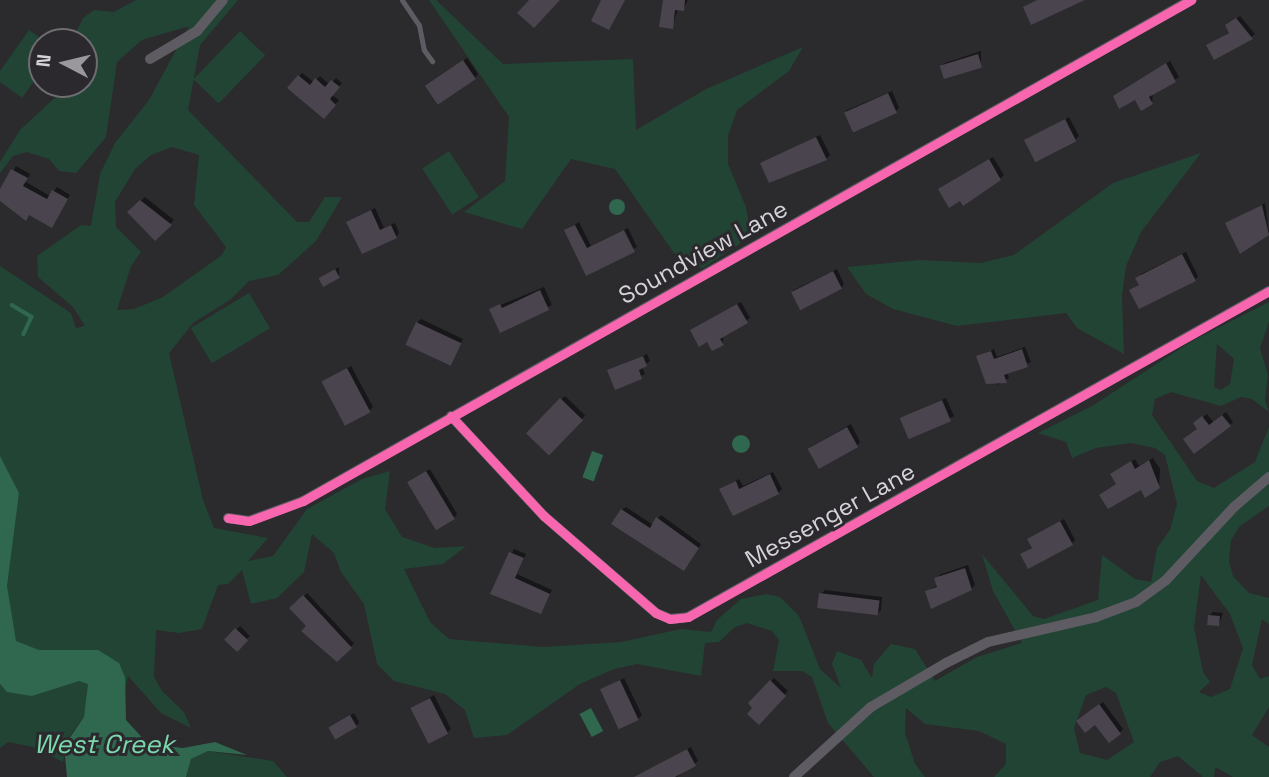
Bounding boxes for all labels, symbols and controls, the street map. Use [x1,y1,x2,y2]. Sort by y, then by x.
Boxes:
north arrow [28,28,98,98]
text: N [30,53,57,68]
street label: Soundview Lane [614,194,792,310]
street label: Messenger Lane [740,456,920,574]
water label: West Creek [34,729,174,761]

